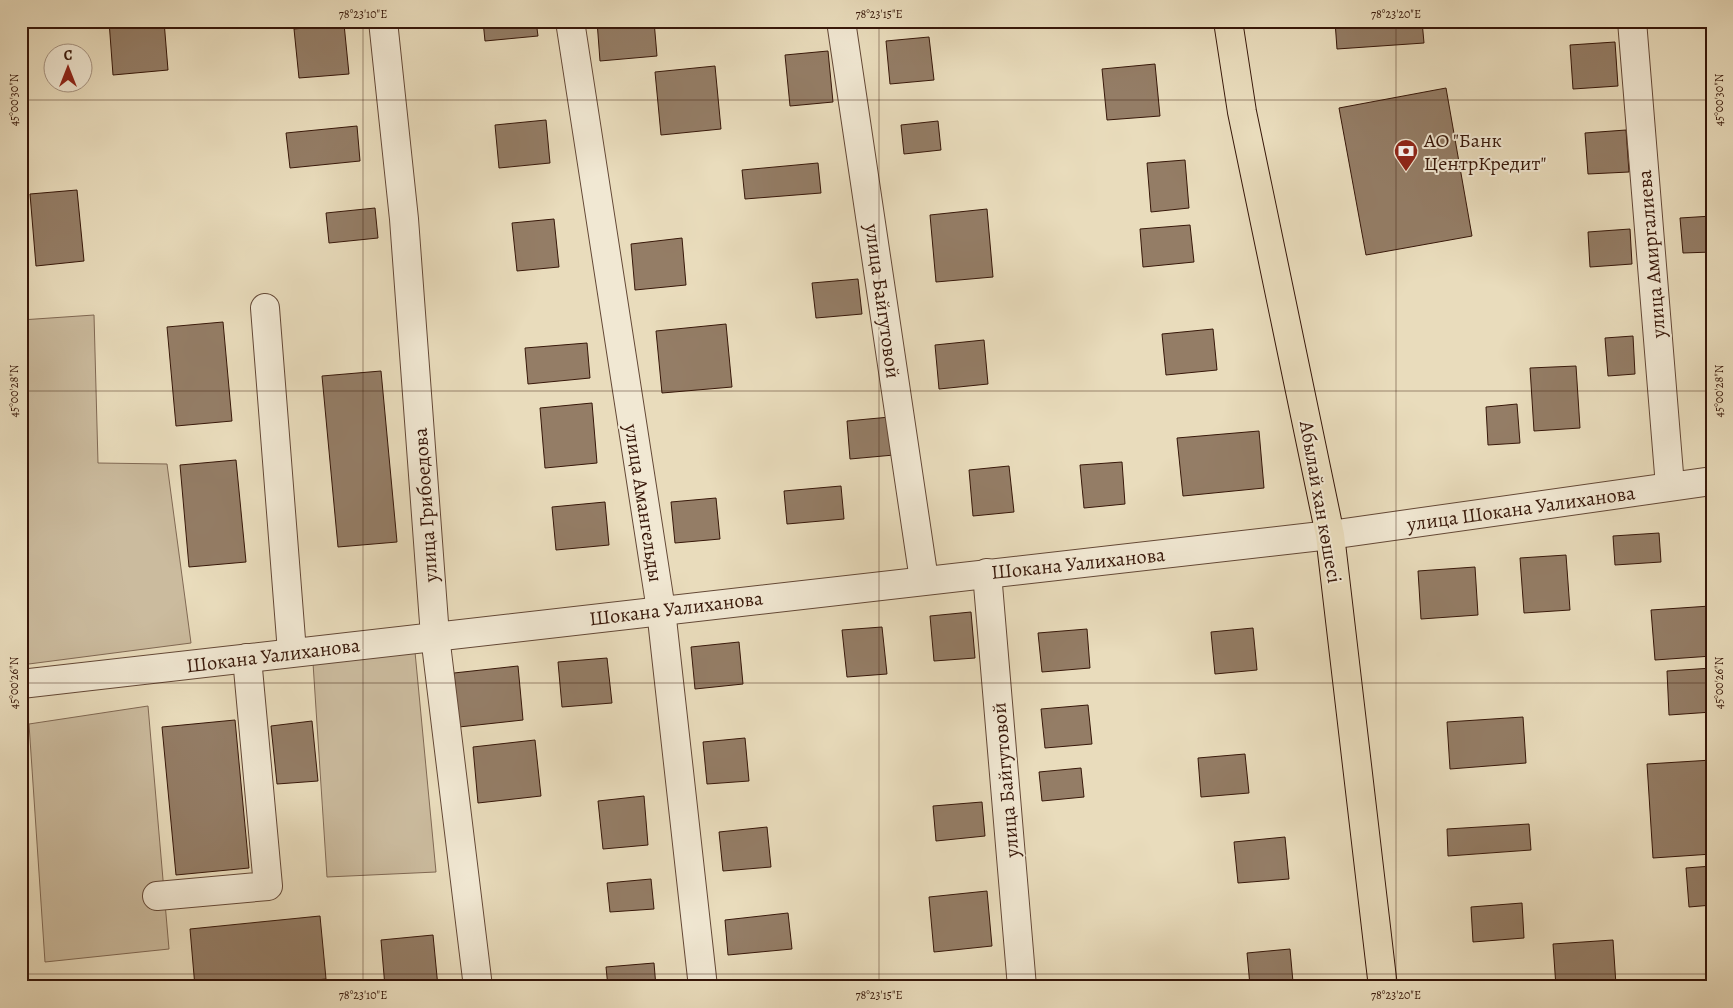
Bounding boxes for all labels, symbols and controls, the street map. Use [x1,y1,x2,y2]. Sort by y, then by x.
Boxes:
text: 78°23'10"E [339,6,387,22]
text: 78°23'15"E [855,6,903,22]
text: 78°23'20"E [1371,6,1421,22]
north arrow [42,42,92,92]
text: С [64,46,73,65]
text: 45°00'30"N [6,73,22,126]
text: 45°00'30"N [1711,73,1727,126]
place label: АО "Банк ЦентрКредит" [1423,127,1546,177]
bank icon: АО "Банк ЦентрКредит" [1393,138,1419,172]
street label: улица Амиргалиева [1631,168,1672,340]
street label: улица Байгутовой [858,221,907,380]
text: 45°00'28"N [6,364,22,417]
text: 45°00'28"N [1711,364,1727,417]
street label: Абылай хан көшесі [1293,418,1348,585]
street label: улица Амангельды [618,421,669,584]
street label: улица Грибоедова [407,426,444,584]
street label: улица Шокана Уалиханова [1404,479,1638,538]
street label: Шокана Уалиханова [990,541,1167,586]
street label: Шокана Уалиханова [588,584,765,633]
street label: Шокана Уалиханова [185,631,362,680]
text: 45°00'26"N [6,656,22,709]
text: 45°00'26"N [1711,656,1727,709]
street label: улица Байгутовой [985,701,1026,860]
text: 78°23'10"E [339,987,387,1003]
text: 78°23'15"E [855,987,903,1003]
text: 78°23'20"E [1371,987,1421,1003]

